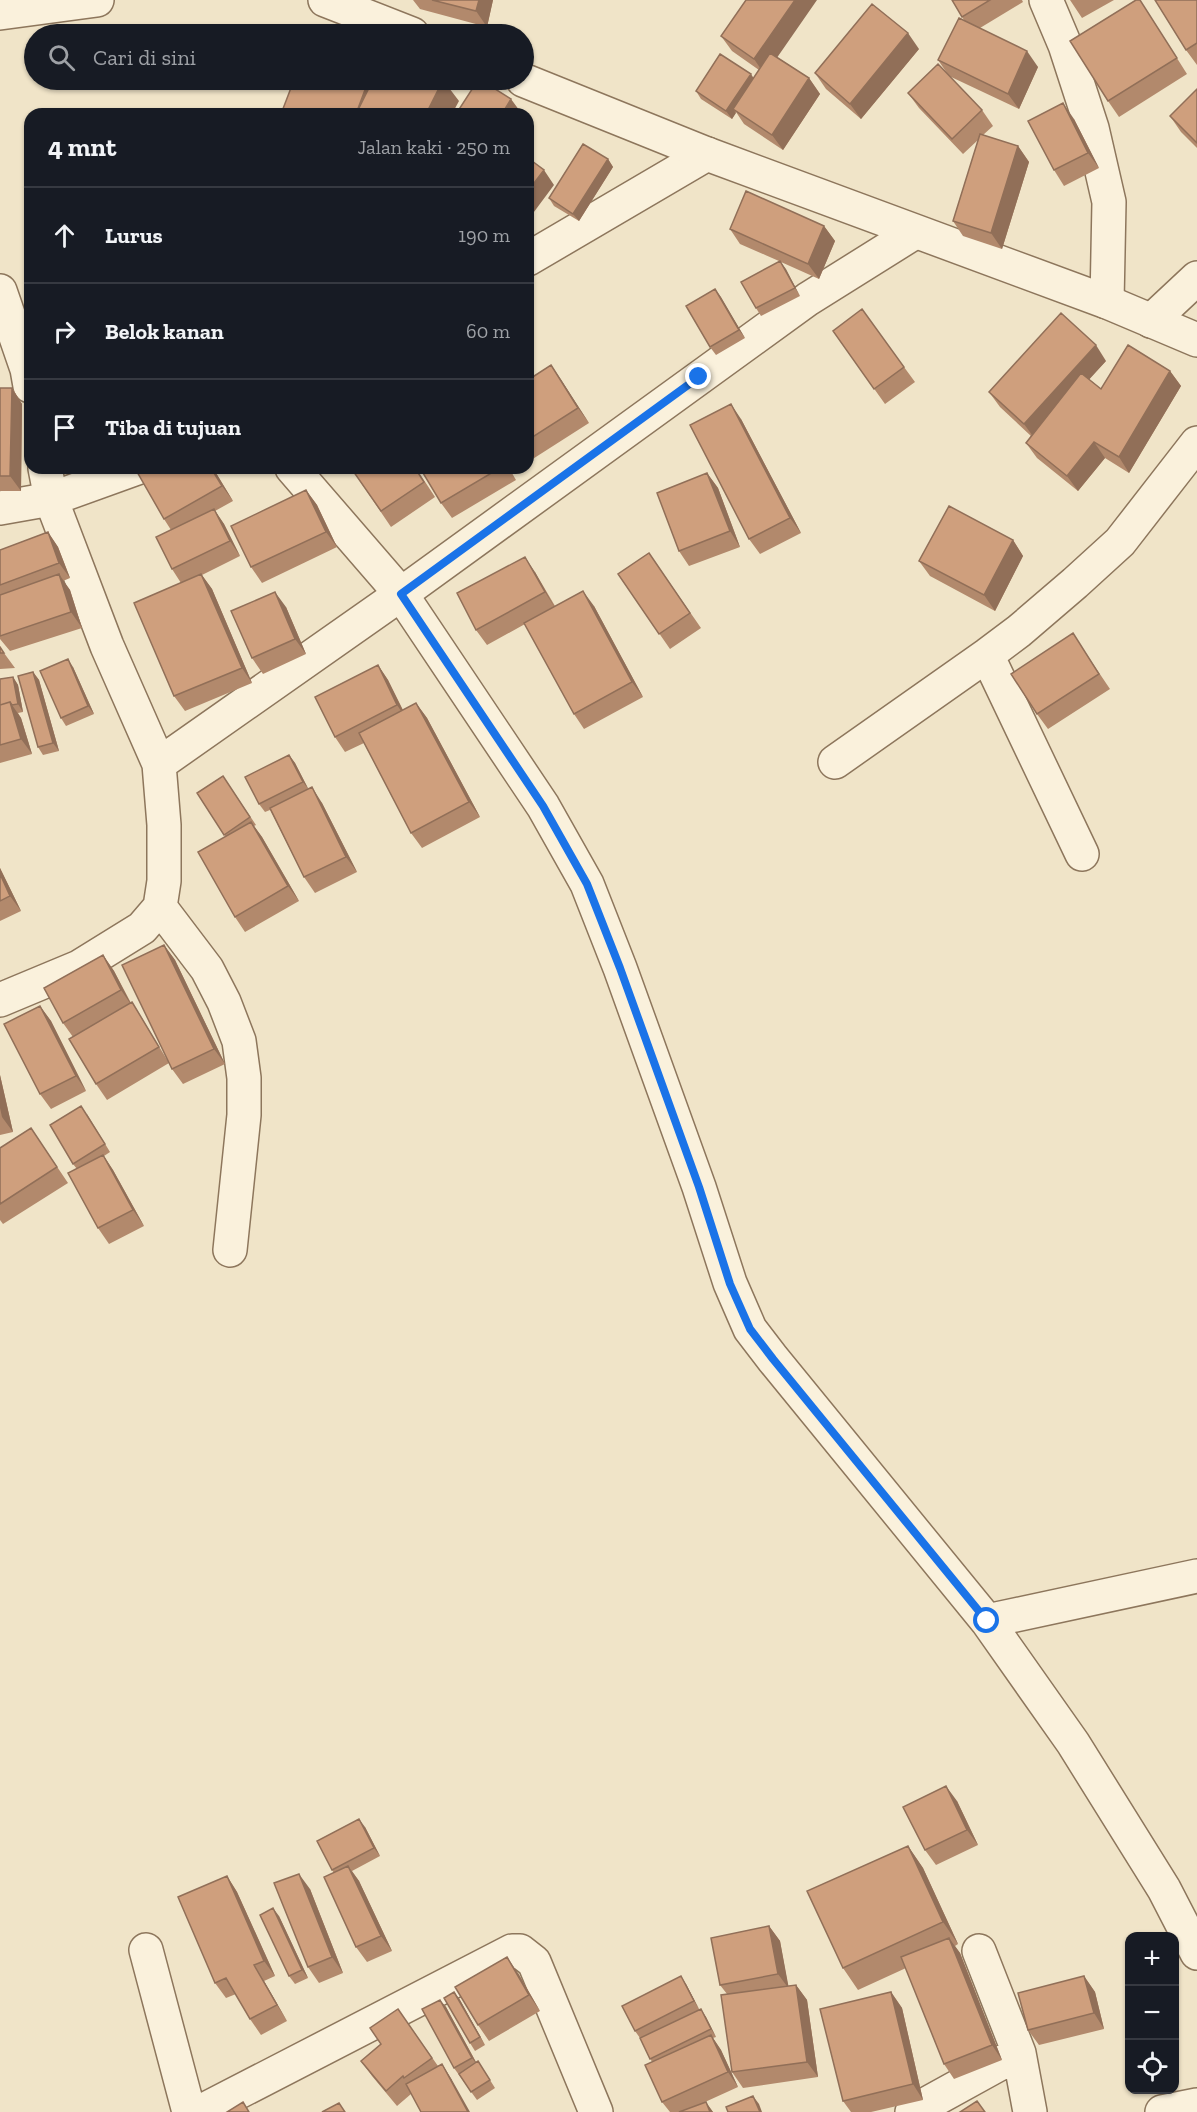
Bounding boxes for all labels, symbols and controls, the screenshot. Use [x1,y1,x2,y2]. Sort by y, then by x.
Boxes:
search box [24,24,534,90]
icon: search [45,41,78,74]
text: Cari di sini [93,44,196,71]
text: 4 mnt [48,131,116,163]
text: Jalan kaki · 250 m [357,135,510,159]
icon: ahead [48,219,81,252]
text: Lurus [105,222,163,249]
text: 190 m [458,223,510,247]
icon: right [48,315,81,348]
text: Belok kanan [105,318,224,345]
text: 60 m [466,319,510,343]
route end [685,363,711,389]
icon: arrive [48,411,81,444]
text: Tiba di tujuan [105,414,241,441]
route start [973,1607,999,1633]
map controls [1125,1932,1179,2094]
button: + [1125,1932,1179,1986]
button: − [1125,1986,1179,2040]
button: locate [1125,2040,1179,2094]

